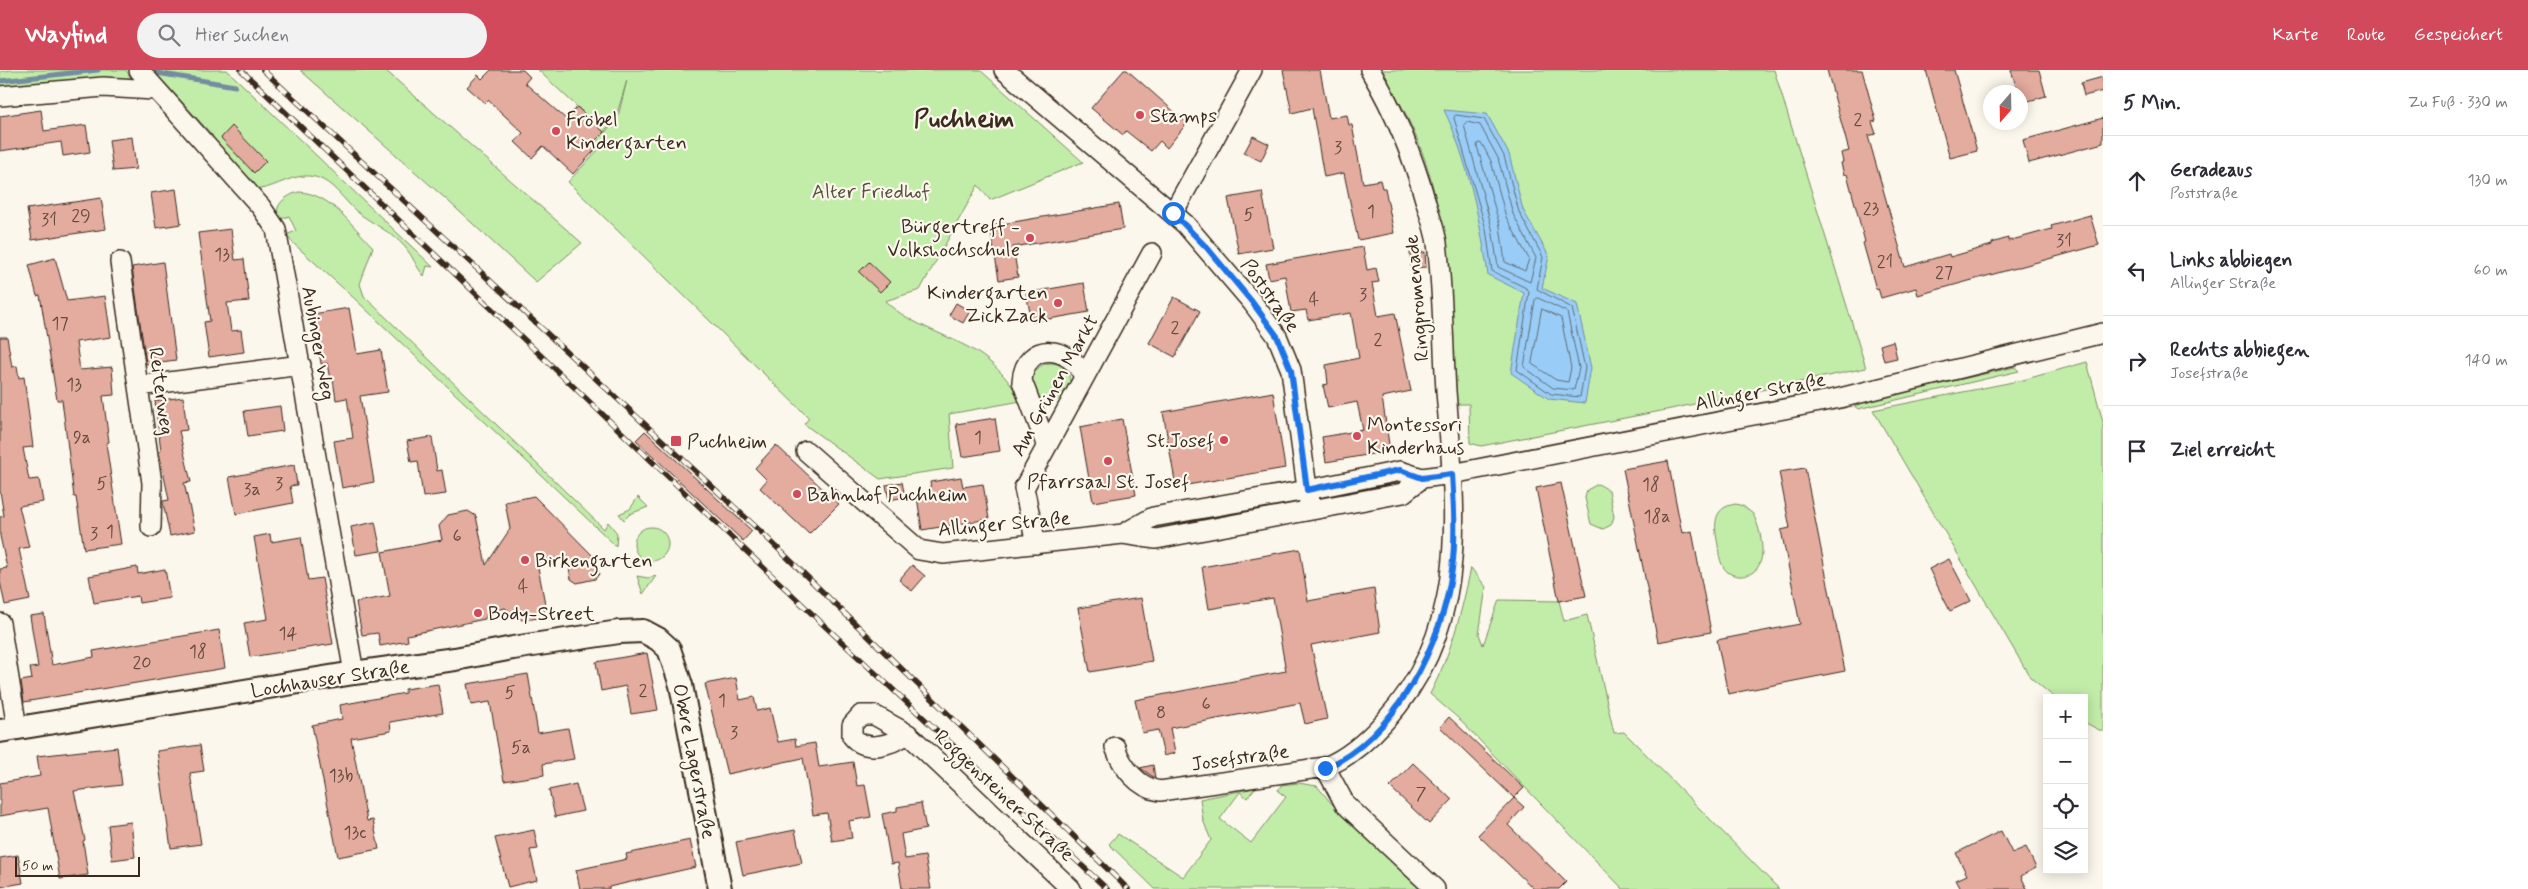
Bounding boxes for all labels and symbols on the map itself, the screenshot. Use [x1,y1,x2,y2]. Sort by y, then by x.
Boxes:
north arrow [1983,85,2028,130]
place label: Stamps [1150,103,1217,130]
district label: Puchheim [914,104,1014,137]
place label: Fröbel Kindergarten [566,107,687,159]
house number: 2 [1854,108,1863,132]
marker: Stamps [1134,109,1146,121]
marker: Fröbel Kindergarten [550,125,562,137]
house number: 3 [1334,136,1342,160]
park label: Alter Friedhof [812,179,930,206]
house number: 23 [1863,197,1880,221]
house number: 1 [1367,200,1375,224]
route start [1162,202,1185,225]
house number: 5 [1244,203,1255,227]
house number: 29 [71,204,91,228]
house number: 31 [41,208,57,232]
place label: Bürgertreff - Volkshochschule [887,214,1020,264]
house number: 31 [2056,229,2072,253]
marker: Bürgertreff - Volkshochschule [1024,232,1036,244]
street label: Ringpromenade [1399,233,1437,362]
house number: 13 [214,243,230,267]
house number: 21 [1877,250,1893,274]
street label: Poststraße [1234,253,1306,338]
house number: 27 [1935,261,1953,285]
place label: Kindergarten ZickZack [927,280,1048,330]
house number: 3 [1359,283,1367,307]
street label: Aubinger Weg [293,284,341,403]
house number: 4 [1309,288,1319,312]
marker: Kindergarten ZickZack [1052,297,1064,309]
street label: Am Grünen Markt [1005,310,1105,461]
house number: 17 [51,312,69,336]
house number: 2 [1171,316,1180,340]
house number: 2 [1374,328,1383,352]
street label: Reiterweg [141,346,180,437]
street label: Allinger Straße [1693,367,1829,420]
house number: 13 [66,373,82,397]
place label: Montessori Kinderhaus [1367,412,1465,462]
house number: 9a [73,426,91,450]
house number: 1 [974,426,982,450]
place label: St.Josef [1146,428,1214,455]
place label: Puchheim [687,429,767,456]
marker: Montessori Kinderhaus [1351,430,1363,442]
marker: Puchheim [669,434,683,448]
marker: St.Josef [1218,434,1230,446]
marker: Pfarrsaal St. Josef [1102,455,1114,467]
place label: Pfarrsaal St. Josef [1027,469,1189,496]
house number: 5 [97,472,108,496]
house number: 3 [275,472,283,496]
house number: 18 [1642,473,1660,497]
house number: 3a [243,478,261,502]
place label: Bahnhof Puchheim [807,482,967,509]
marker: Bahnhof Puchheim [791,488,803,500]
street label: Allinger Straße [937,505,1072,546]
house number: 18a [1643,505,1671,529]
house number: 1 [106,520,114,544]
house number: 3 [90,522,98,546]
house number: 6 [452,524,462,548]
place label: Birkengarten [535,548,653,577]
marker: Birkengarten [519,554,531,566]
house number: 4 [518,575,528,599]
place label: Body-Street [488,601,595,628]
marker: Body-Street [472,607,484,619]
house number: 14 [279,622,298,646]
house number: 18 [189,640,207,664]
house number: 20 [132,651,152,675]
street label: Lochhauser Straße [249,654,412,705]
house number: 2 [639,679,648,703]
house number: 5 [505,681,516,705]
street label: Obere Lagerstraße [664,681,722,842]
house number: 1 [718,689,726,713]
house number: 6 [1201,692,1211,716]
house number: 8 [1156,701,1166,725]
house number: 3 [730,721,738,745]
street label: Roggensteiner Straße [927,724,1080,870]
house number: 5a [511,736,531,760]
street label: Josefstraße [1190,738,1291,779]
route end [1314,757,1337,780]
house number: 13b [329,764,353,788]
house number: 7 [1416,782,1427,806]
house number: 13c [344,821,367,845]
scale bar [15,854,140,877]

